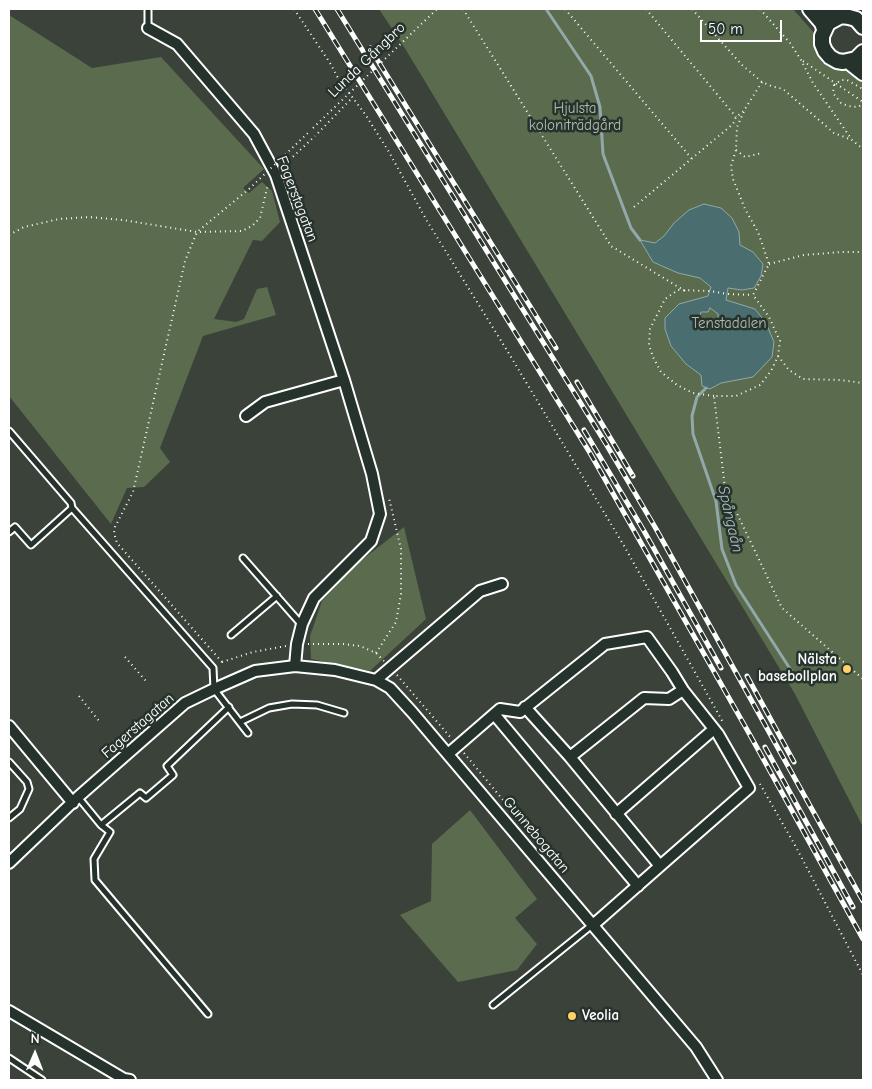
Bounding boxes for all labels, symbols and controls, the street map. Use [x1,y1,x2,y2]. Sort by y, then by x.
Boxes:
scale bar [702,10,784,42]
street label: Lunda Gångbro [325,19,409,101]
text: 50 m [708,20,743,38]
park label: Hjulsta koloniträdgård [529,100,621,135]
street label: Fagerstagatan [272,154,322,244]
park label: Tenstadalen [691,315,767,333]
water label: Spångaån [713,484,747,554]
place label: Nälsta basebollplan [758,651,837,686]
marker: Nälsta basebollplan [841,663,853,675]
street label: Fagerstagatan [98,690,178,762]
street label: Gunnebogatan [499,793,573,877]
place label: Veolia [582,1007,619,1025]
marker: Veolia [566,1010,578,1022]
north arrow [10,1029,60,1079]
text: N [31,1030,40,1047]

